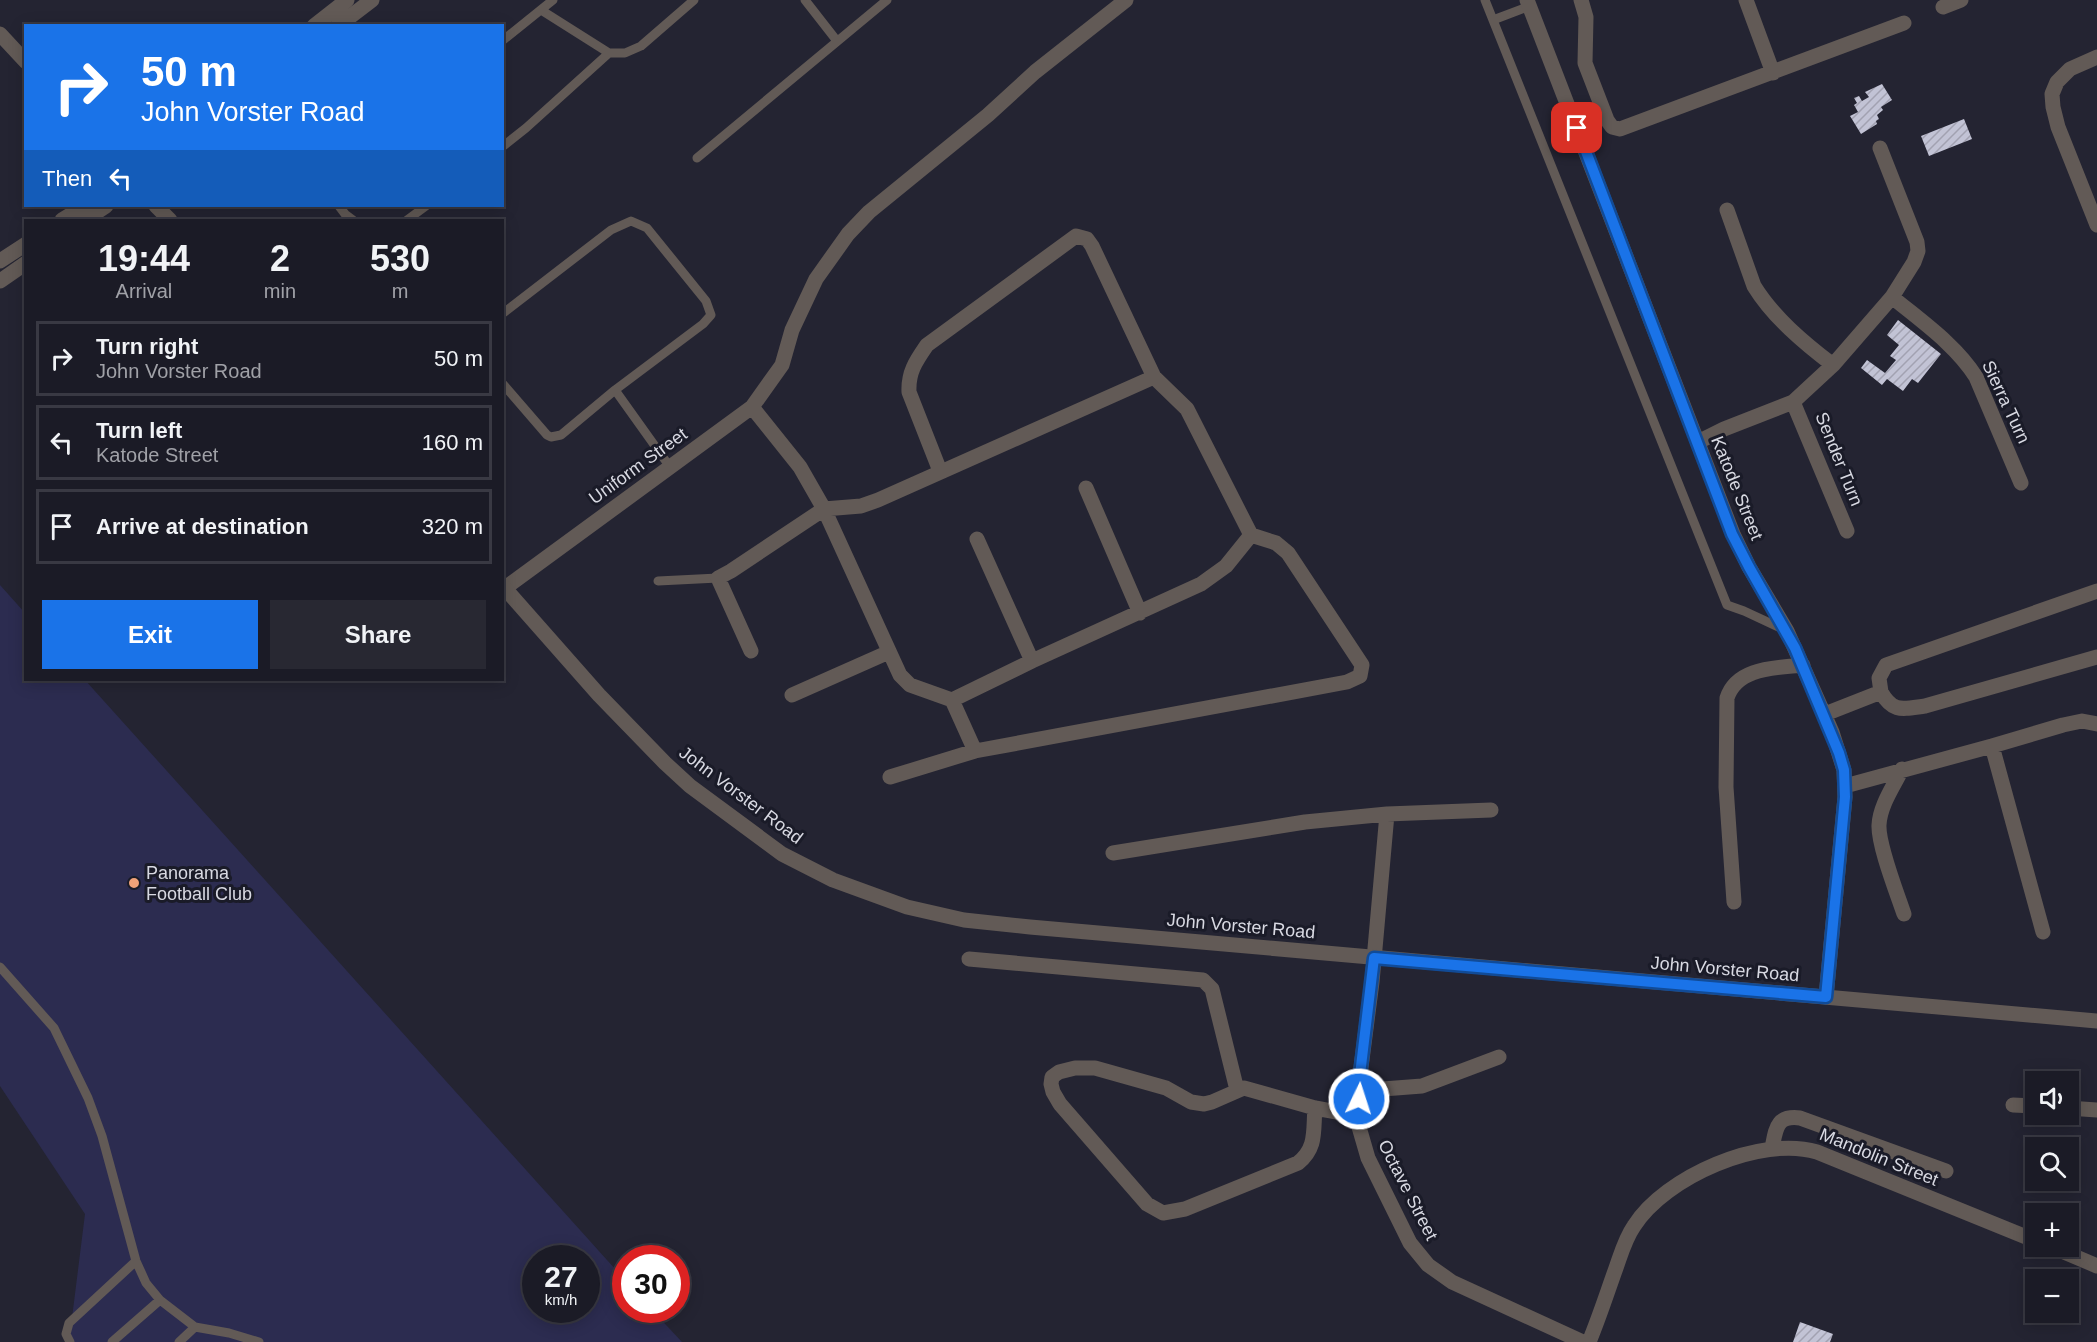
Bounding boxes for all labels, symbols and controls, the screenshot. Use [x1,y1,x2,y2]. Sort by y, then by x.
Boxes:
icon: right [42,48,120,126]
text: 50 m [141,48,237,95]
text: John Vorster Road [141,97,365,127]
pin [1551,102,1602,153]
icon: arrive [1560,111,1593,144]
icon: left [104,162,137,195]
text: Then [42,166,92,191]
text: 19:44 [98,238,190,279]
text: 2 [270,238,290,279]
text: 530 [370,238,430,279]
text: Arrival [116,280,172,302]
text: min [264,280,296,302]
text: m [392,280,408,302]
text: Turn right [96,334,198,359]
icon: right [45,342,78,375]
text: 50 m [434,346,483,371]
street label: Sierra Turn [1978,357,2034,447]
text: John Vorster Road [96,360,262,382]
street label: Sender Turn [1811,409,1867,509]
text: Turn left [96,418,182,443]
street label: Uniform Street [585,424,691,508]
icon: left [45,426,78,459]
text: 160 m [422,430,483,455]
street label: Katode Street [1707,433,1767,543]
text: Katode Street [96,444,218,466]
icon: arrive [45,510,78,543]
text: Arrive at destination [96,514,309,539]
text: 320 m [422,514,483,539]
button: Exit [42,600,258,669]
button: Share [270,600,486,669]
street label: John Vorster Road [675,742,807,848]
place label: Panorama Football Club [146,863,252,904]
marker: Panorama Football Club [127,876,141,890]
street label: John Vorster Road [1166,910,1316,942]
street label: John Vorster Road [1650,953,1800,985]
position arrow [1327,1067,1391,1131]
map controls [2025,1071,2079,1323]
button: sound [2025,1071,2079,1125]
street label: Mandolin Street [1817,1124,1941,1190]
street label: Octave Street [1374,1136,1442,1244]
button: search [2025,1137,2079,1191]
button: + [2025,1203,2079,1257]
speed limit sign: 30 [612,1245,690,1323]
text: 27 [544,1260,578,1293]
button: − [2025,1269,2079,1323]
text: km/h [545,1291,577,1308]

